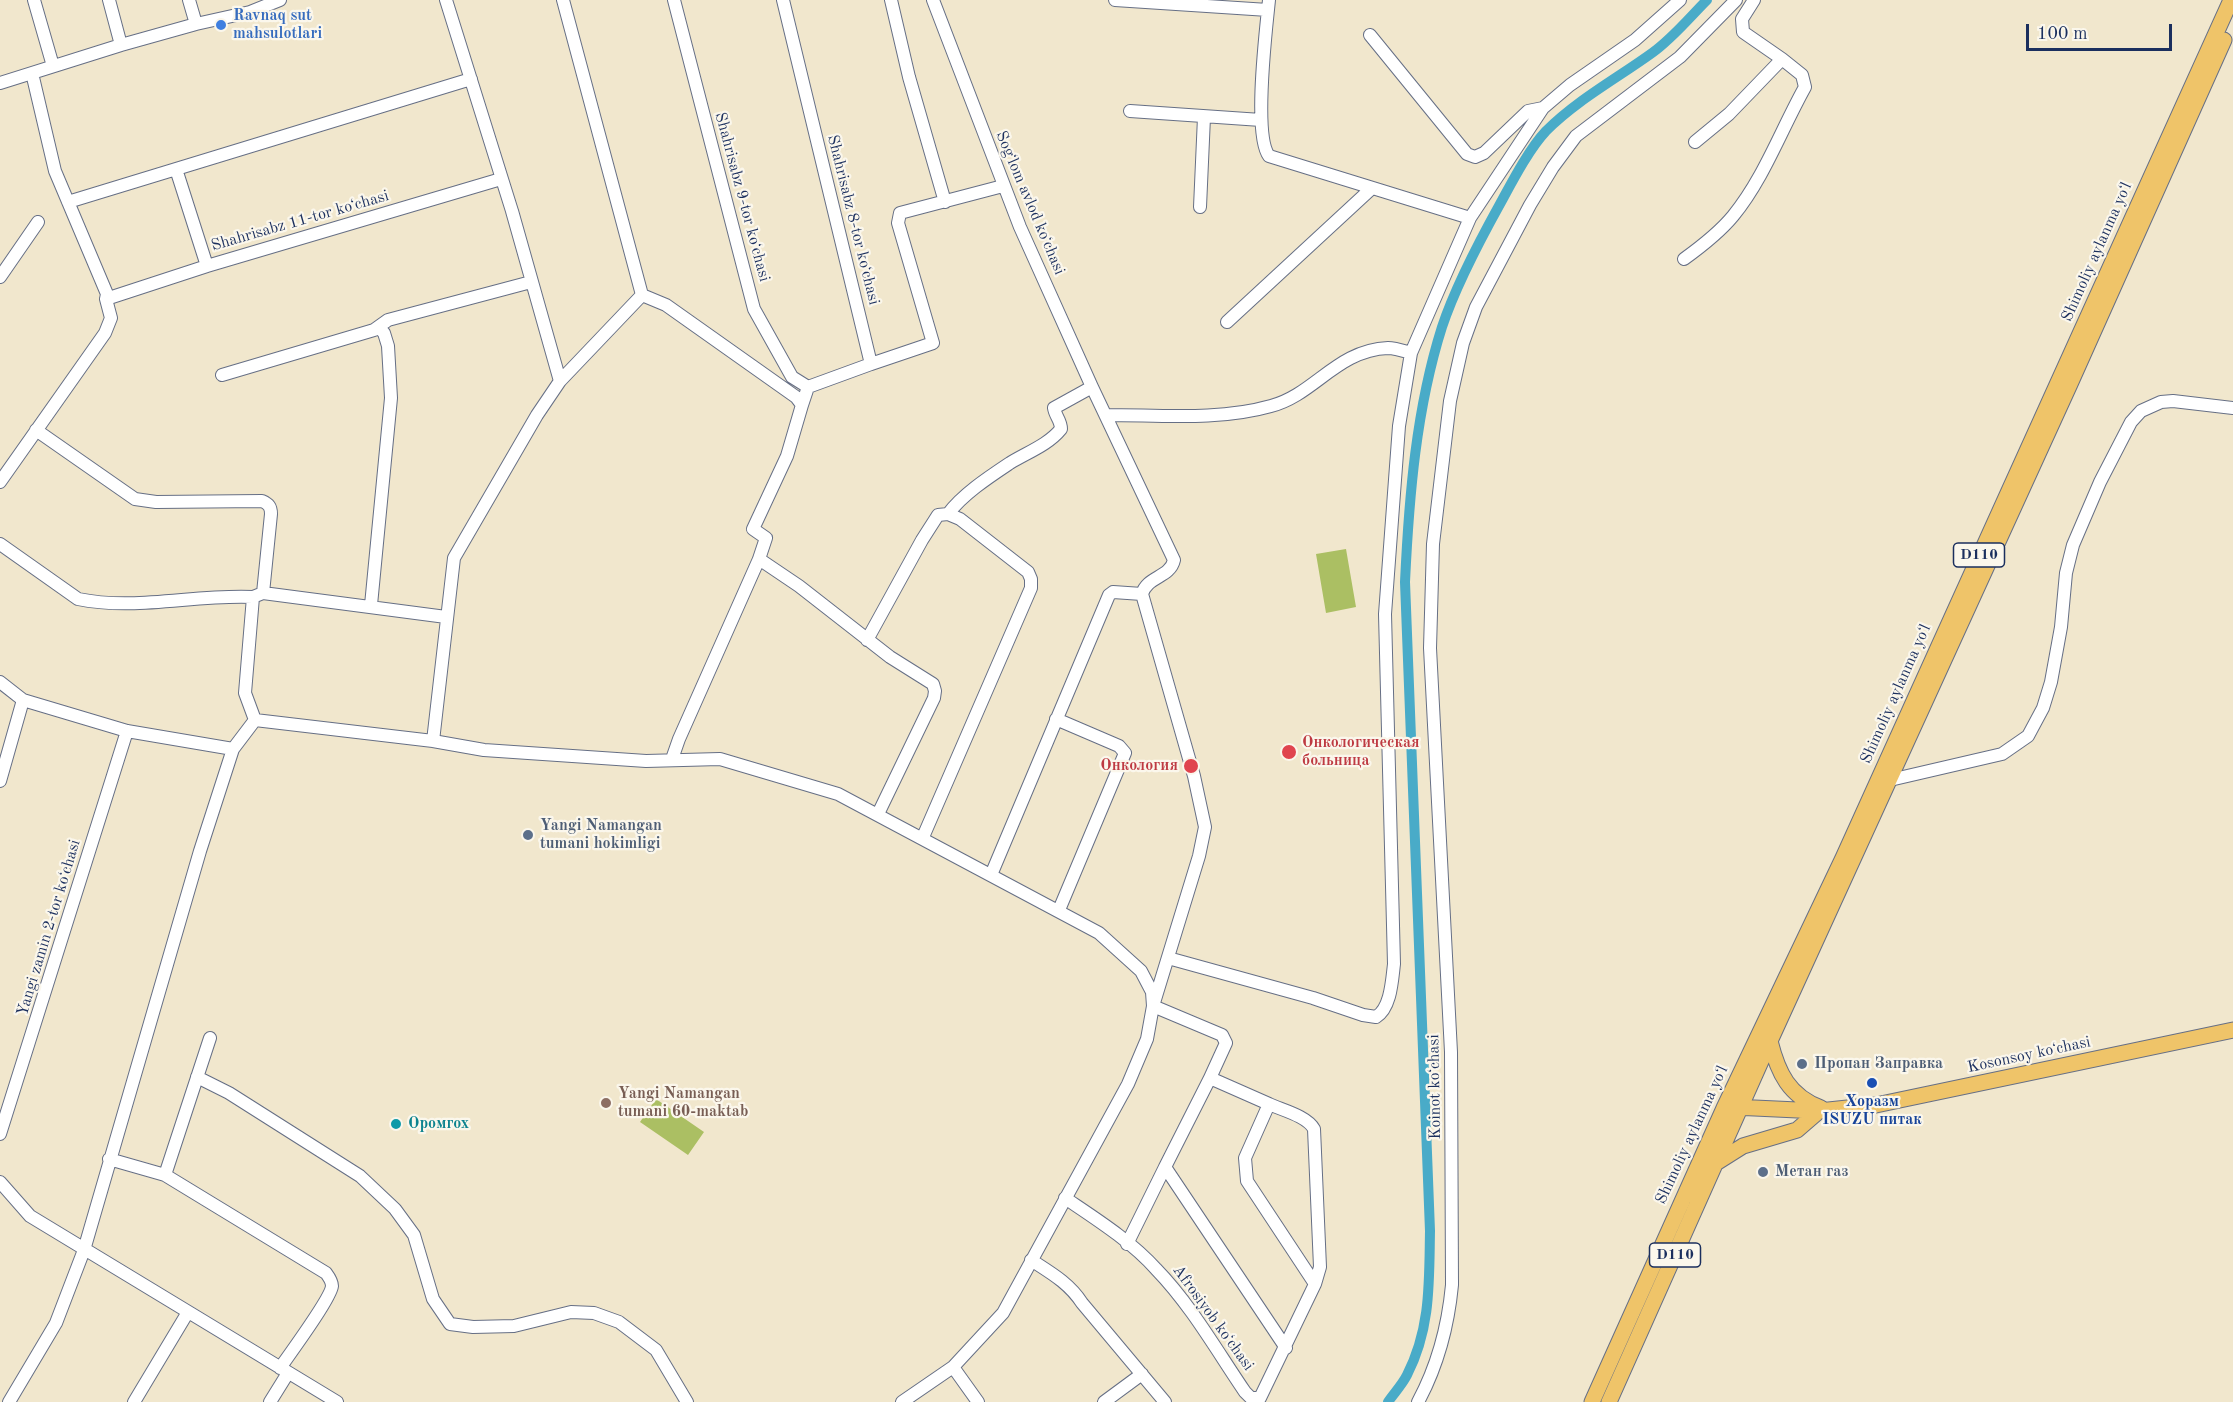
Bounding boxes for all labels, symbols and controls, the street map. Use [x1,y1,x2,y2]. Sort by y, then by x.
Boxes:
place label: Ravnaq sut mahsulotlari [233,6,322,44]
scale bar [2029,12,2174,50]
marker: Ravnaq sut mahsulotlari [214,18,228,32]
text: 100 m [2037,25,2088,43]
street label: Shahrisabz 9-tor koʻchasi [710,110,774,284]
street label: Sogʻlom avlod koʻchasi [991,128,1069,278]
street label: Shahrisabz 8-tor koʻchasi [823,133,883,307]
street label: Shimoliy aylanma yoʻl [2058,179,2136,325]
street label: Shahrisabz 11-tor koʻchasi [209,186,391,256]
road number: D110 [1954,543,2004,567]
street label: Shimoliy aylanma yoʻl [1857,621,1935,767]
place label: Онкологическая больница [1302,733,1420,771]
marker: Онкологическая больница [1280,743,1298,761]
place label: Онкология [1100,756,1178,776]
marker: Онкология [1182,757,1200,775]
place label: Yangi Namangan tumani hokimligi [540,816,662,854]
marker: Yangi Namangan tumani hokimligi [521,828,535,842]
street label: Yangi zamin 2-tor koʻchasi [13,837,85,1019]
street label: Kosonsoy koʻchasi [1966,1033,2092,1077]
street label: Koinot koʻchasi [1424,1034,1446,1140]
place label: Пропан Заправка [1814,1054,1943,1074]
marker: Пропан Заправка [1795,1057,1809,1071]
street label: Shimoliy aylanma yoʻl [1652,1063,1732,1207]
marker: Хоразм ISUZU питак [1865,1076,1879,1090]
place label: Yangi Namangan tumani 60-maktab [618,1084,748,1122]
place label: Хоразм ISUZU питак [1822,1092,1922,1130]
marker: Yangi Namangan tumani 60-maktab [599,1096,613,1110]
place label: Оромгох [408,1114,469,1134]
marker: Оромгох [389,1117,403,1131]
place label: Метан газ [1775,1162,1848,1182]
marker: Метан газ [1756,1165,1770,1179]
road number: D110 [1650,1243,1700,1267]
street label: Afrosiyob koʻchasi [1168,1261,1258,1375]

